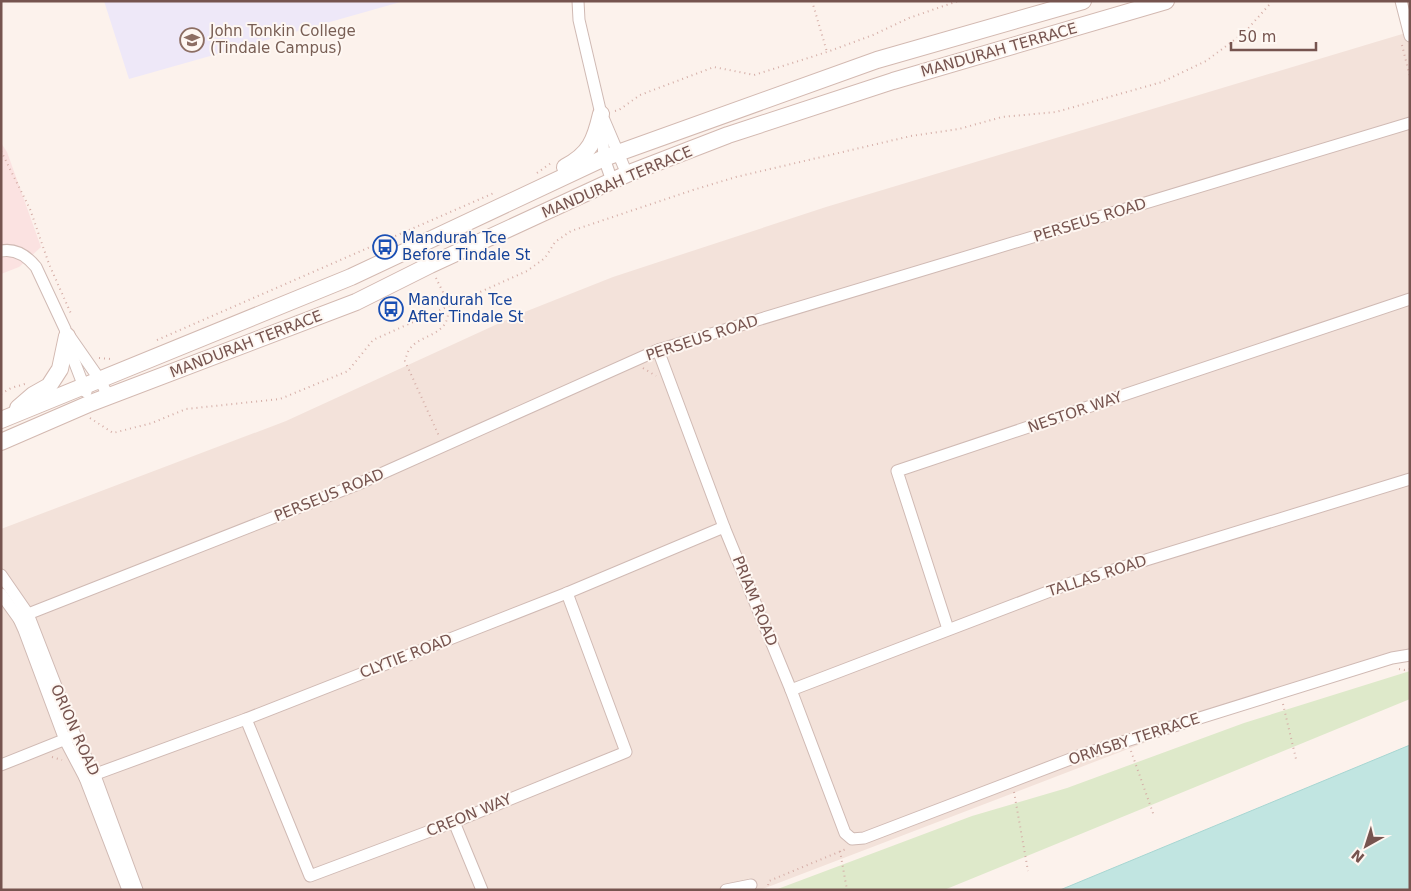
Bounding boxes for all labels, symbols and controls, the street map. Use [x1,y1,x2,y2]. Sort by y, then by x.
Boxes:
street label: MANDURAH TERRACE [919,19,1079,81]
scale bar [1231,20,1316,52]
place label: John Tonkin College (Tindale Campus) [209,22,356,57]
school or university icon: John Tonkin College (Tindale Campus) [179,27,205,53]
text: 50 m [1238,28,1276,46]
street label: MANDURAH TERRACE [539,142,695,222]
street label: PERSEUS ROAD [1031,194,1149,246]
place label: Mandurah Tce Before Tindale St [402,229,531,264]
bus stop icon: Mandurah Tce Before Tindale St [372,234,398,260]
place label: Mandurah Tce After Tindale St [408,291,524,326]
bus stop icon: Mandurah Tce After Tindale St [378,296,404,322]
street label: MANDURAH TERRACE [167,307,325,381]
street label: PERSEUS ROAD [644,311,760,365]
street label: NESTOR WAY [1025,387,1125,437]
street label: PERSEUS ROAD [271,465,387,525]
street label: TALLAS ROAD [1044,551,1149,601]
street label: PRIAM ROAD [729,553,781,649]
street label: CLYTIE ROAD [357,630,455,682]
street label: ORION ROAD [47,681,103,779]
street label: ORMSBY TERRACE [1066,709,1202,769]
street label: CREON WAY [424,789,515,840]
north arrow [1341,821,1391,871]
text: N [1348,846,1367,866]

